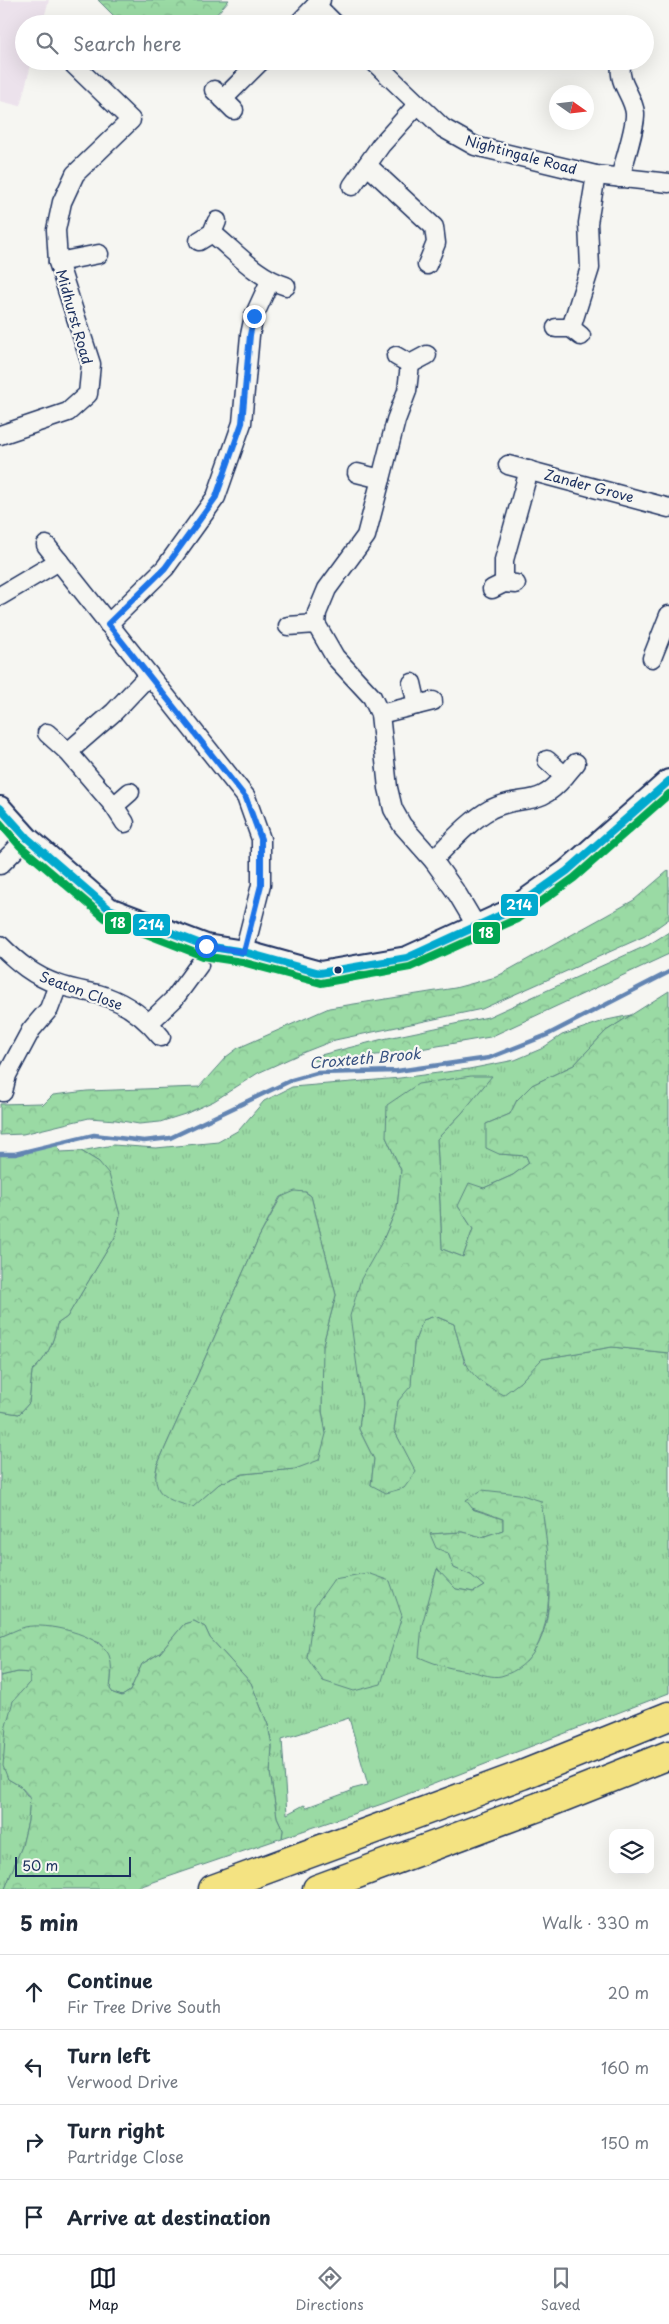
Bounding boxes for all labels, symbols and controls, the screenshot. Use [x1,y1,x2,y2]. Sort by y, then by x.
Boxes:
search box [15,15,654,70]
icon: search [33,29,61,57]
text: Search here [73,29,182,57]
north arrow [549,85,594,130]
street label: Nightingale Road [463,129,579,180]
street label: Midhurst Road [51,267,98,367]
route end [243,305,266,328]
street label: Zander Grove [542,463,636,508]
line badge: 214 [500,893,539,917]
text: 214 [506,894,532,915]
line badge: 18 [104,911,132,935]
text: 18 [110,912,126,933]
line badge: 214 [132,913,171,937]
text: 214 [138,914,164,935]
line badge: 18 [472,921,501,945]
text: 18 [478,922,494,943]
route start [195,935,218,958]
unlabelled marker [333,965,343,975]
street label: Seaton Close [37,966,126,1015]
water label: Croxteth Brook [308,1041,423,1074]
map controls [609,1829,654,1874]
button: layers [609,1829,654,1874]
scale bar [15,1854,131,1877]
text: 50 m [22,1855,58,1876]
text: 5 min [20,1906,78,1938]
text: Walk · 330 m [542,1910,649,1934]
text: Continue [67,1966,153,1994]
icon: ahead [20,1978,48,2006]
text: 20 m [608,1980,649,2004]
text: Fir Tree Drive South [67,1994,221,2018]
text: Turn left [67,2041,151,2069]
icon: left [20,2053,48,2081]
text: 160 m [601,2055,649,2079]
text: Verwood Drive [67,2069,178,2093]
text: Turn right [67,2116,165,2144]
icon: right [20,2128,48,2156]
text: 150 m [601,2130,649,2154]
text: Partridge Close [67,2144,184,2168]
icon: arrive [20,2203,48,2231]
text: Arrive at destination [67,2203,271,2231]
tab: Map [89,2264,118,2315]
tab: Directions [296,2264,364,2315]
tab: Saved [541,2264,580,2315]

